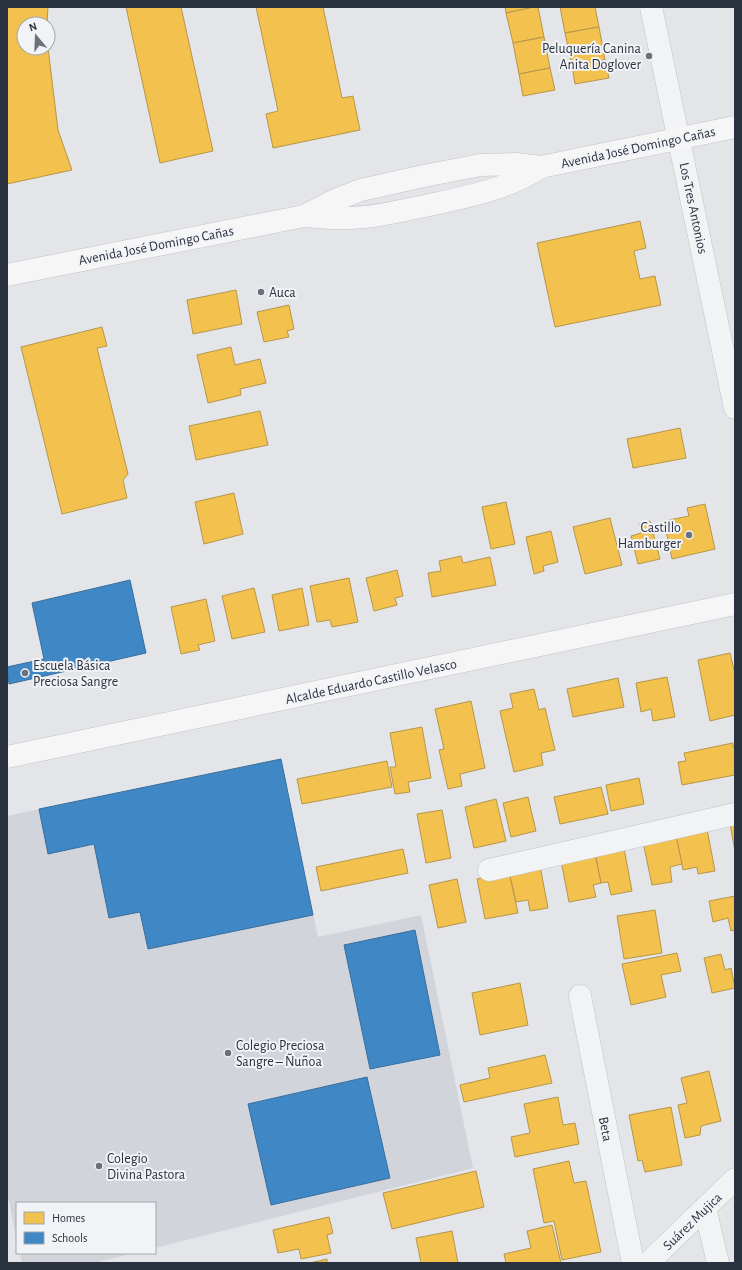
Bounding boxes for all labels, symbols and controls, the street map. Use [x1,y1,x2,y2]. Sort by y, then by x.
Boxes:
north arrow [16,16,56,56]
text: N [27,21,38,33]
place label: Peluquería Canina Anita Doglover [542,42,642,72]
marker: Peluquería Canina Anita Doglover [644,51,654,61]
street label: Avenida José Domingo Cañas [560,125,717,171]
street label: Los Tres Antonios [676,161,710,255]
street label: Avenida José Domingo Cañas [77,224,235,268]
place label: Auca [269,286,296,300]
marker: Auca [256,287,266,297]
place label: Castillo Hamburger [618,521,681,551]
marker: Castillo Hamburger [684,530,694,540]
street label: Alcalde Eduardo Castillo Velasco [284,657,458,707]
place label: Escuela Básica Preciosa Sangre [33,659,118,689]
marker: Escuela Básica Preciosa Sangre [20,668,30,678]
place label: Colegio Preciosa Sangre – Ñuñoa [236,1039,325,1069]
marker: Colegio Preciosa Sangre – Ñuñoa [223,1048,233,1058]
street label: Beta [596,1116,614,1143]
place label: Colegio Divina Pastora [107,1152,186,1182]
marker: Colegio Divina Pastora [94,1161,104,1171]
street label: Suárez Mujica [661,1190,725,1253]
legend [16,1202,156,1254]
text: Homes [52,1212,85,1224]
text: Schools [52,1232,87,1244]

